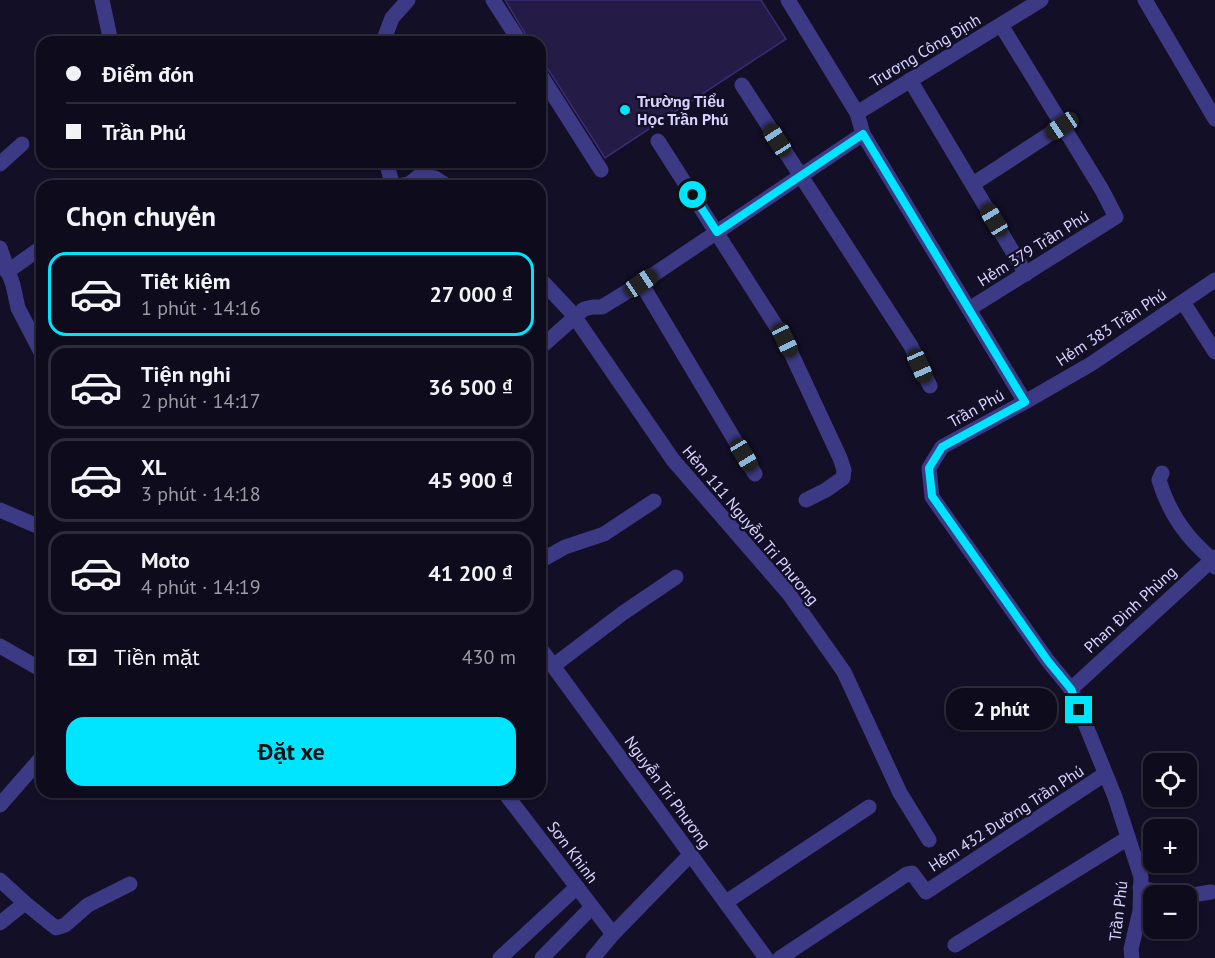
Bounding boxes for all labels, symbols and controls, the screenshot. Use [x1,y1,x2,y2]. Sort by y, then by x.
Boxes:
street label: Trương Công Định [866,9,984,91]
text: Điểm đón [102,60,194,88]
place label: Trường Tiểu Học Trần Phú [637,91,728,129]
marker: Trường Tiểu Học Trần Phú [618,103,632,117]
car [1042,108,1082,144]
text: Trần Phú [102,118,186,146]
car [760,120,794,160]
route start [679,181,706,208]
text: Chọn chuyến [66,199,216,233]
car [977,200,1011,240]
street label: Hẻm 379 Trần Phú [974,206,1092,290]
car [621,265,661,301]
icon: car [69,267,123,321]
text: Tiết kiệm [141,267,231,295]
text: 27 000 ₫ [429,280,513,308]
street label: Hẻm 383 Trần Phú [1052,284,1170,370]
text: 1 phút · 14:16 [141,295,261,321]
car [769,320,801,360]
car [904,346,936,386]
icon: car [69,360,123,414]
text: Tiện nghi [141,360,231,388]
text: 36 500 ₫ [428,373,513,401]
street label: Trần Phú [945,384,1007,432]
text: 2 phút · 14:17 [141,388,261,414]
car [727,435,761,475]
street label: Hẻm 111 Nguyễn Tri Phương [679,441,823,609]
icon: car [69,453,123,507]
text: XL [141,453,166,481]
text: 45 900 ₫ [428,466,513,494]
text: 3 phút · 14:18 [141,481,261,507]
icon: car [69,546,123,600]
text: Moto [141,546,190,574]
text: 41 200 ₫ [428,559,513,587]
street label: Phan Đình Phùng [1080,561,1180,657]
text: 4 phút · 14:19 [141,574,261,600]
icon: cash [66,641,99,674]
text: Tiền mặt [114,643,200,671]
text: 430 m [462,644,516,670]
callout: 2 phút [947,689,1058,731]
text: 2 phút [974,696,1029,722]
route end [1065,696,1092,723]
button: Đặt xe [66,717,516,786]
street label: Nguyễn Tri Phương [620,732,716,852]
map controls [1143,753,1197,939]
button: locate [1143,753,1197,807]
street label: Hẻm 432 Đường Trần Phú [925,760,1087,876]
street label: Sơn Khinh [543,817,603,887]
button: + [1143,819,1197,873]
street label: Trần Phú [1104,880,1132,942]
button: − [1143,885,1197,939]

